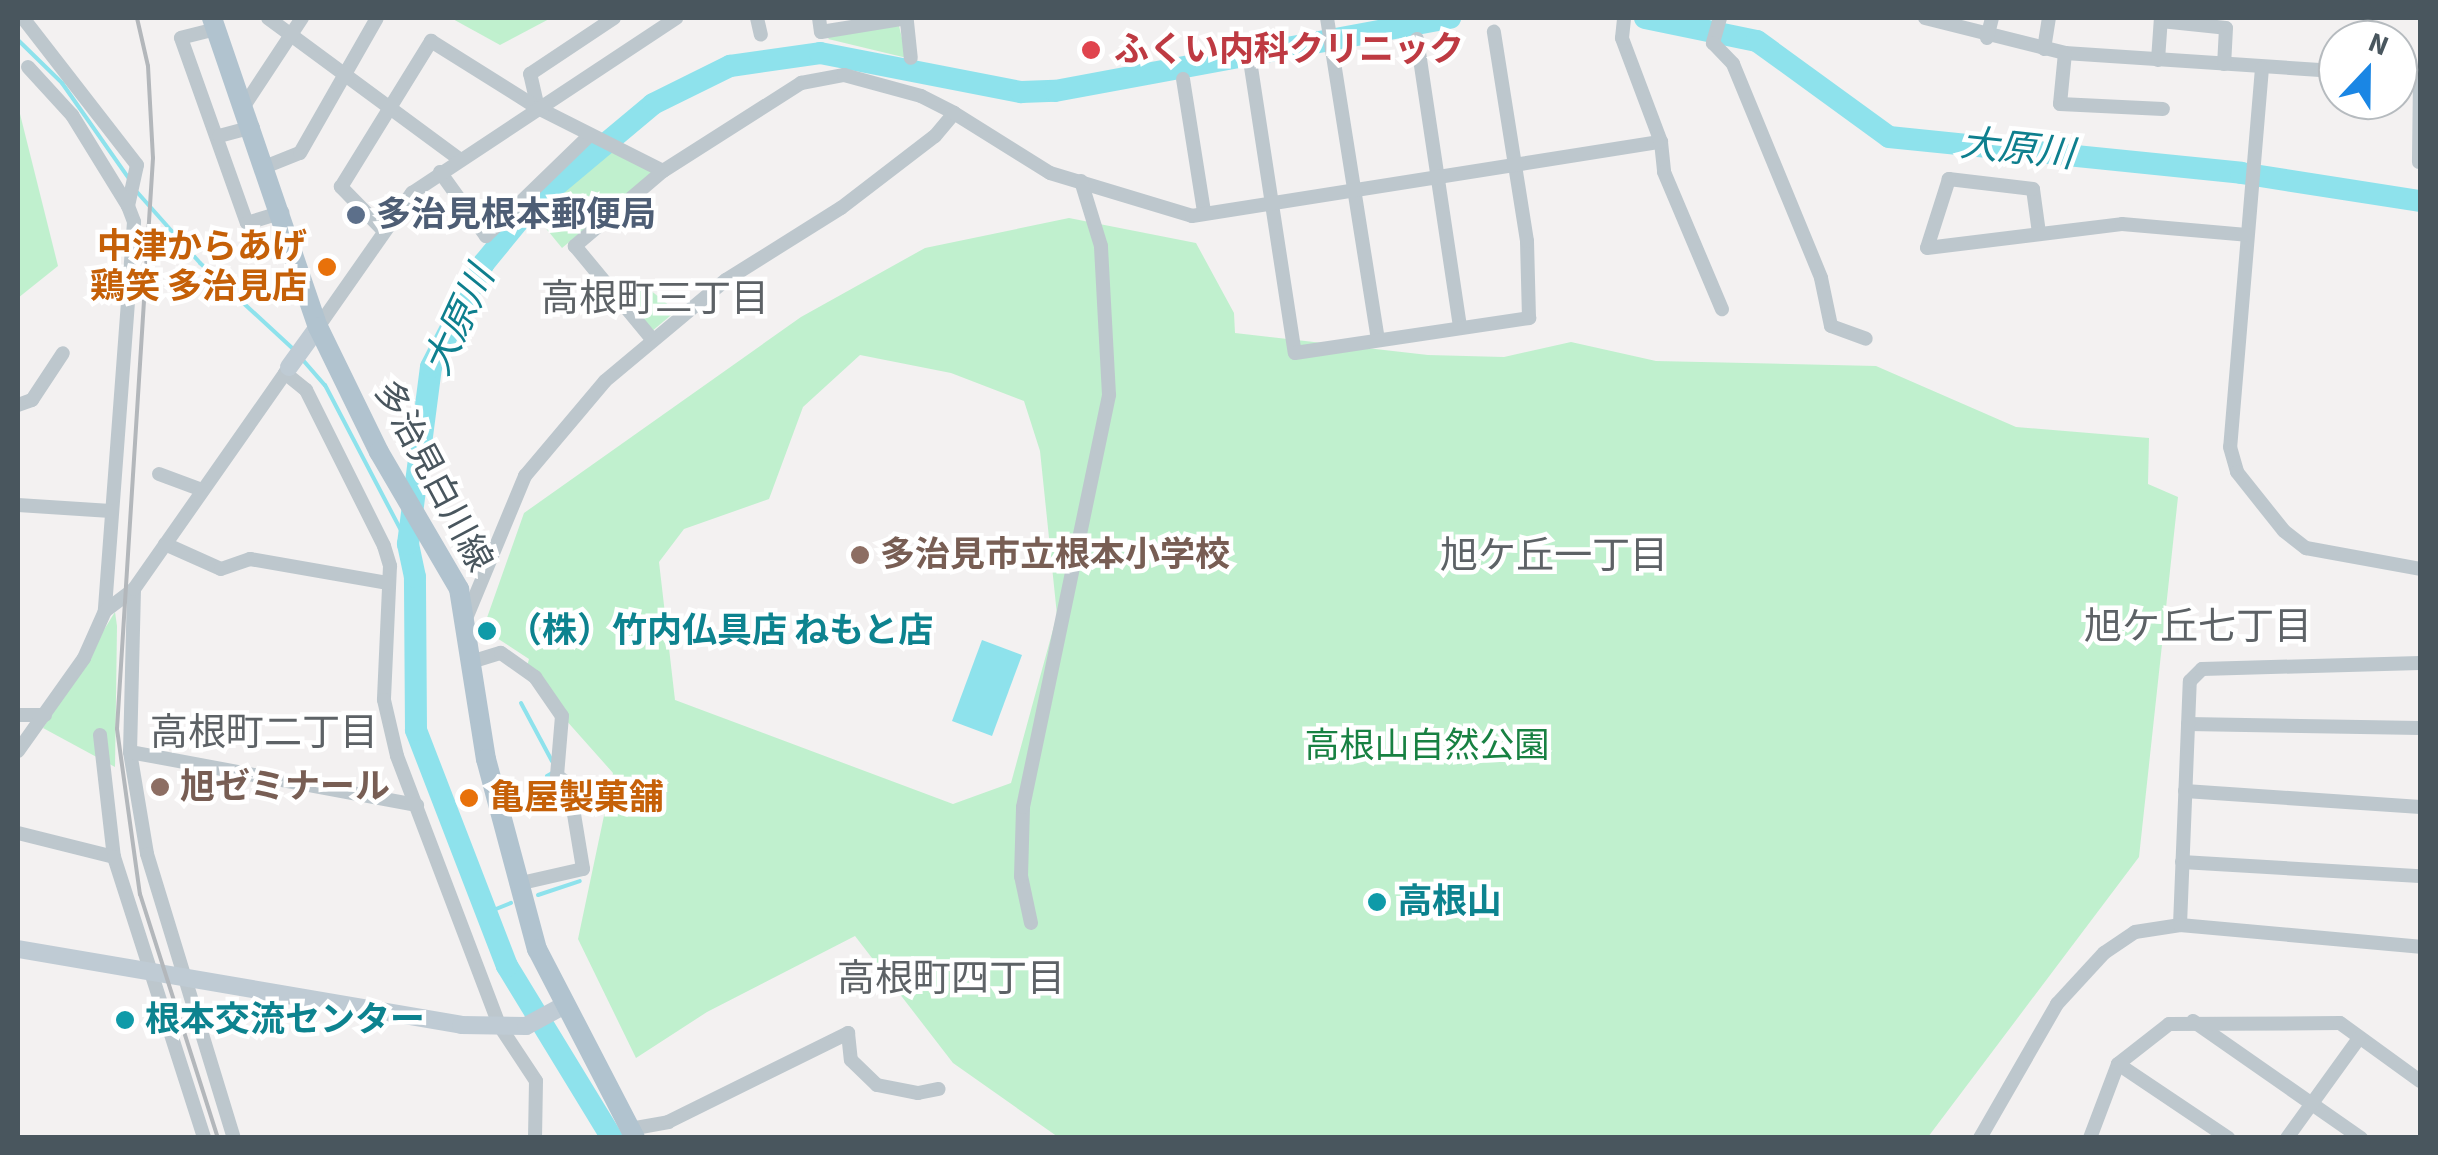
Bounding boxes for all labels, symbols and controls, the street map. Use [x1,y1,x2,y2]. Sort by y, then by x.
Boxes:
north arrow [2318,20,2418,120]
text: N [2362,22,2395,66]
place label: ふくい内科クリニック [1114,29,1464,71]
marker: ふくい内科クリニック [1078,37,1104,63]
water label: 大原川 [1958,121,2076,179]
place label: 多治見根本郵便局 [376,194,656,236]
marker: 多治見根本郵便局 [345,204,367,226]
place label: 中津からあげ 鶏笑 多治見店 [90,226,307,308]
marker: 中津からあげ 鶏笑 多治見店 [316,256,338,278]
water label: 大原川 [415,260,505,382]
district label: 高根町三丁目 [541,277,769,323]
street label: 多治見白川線 [365,373,501,579]
place label: 多治見市立根本小学校 [880,534,1230,576]
district label: 旭ケ丘一丁目 [1440,534,1668,580]
marker: 多治見市立根本小学校 [849,544,871,566]
district label: 旭ケ丘七丁目 [2084,605,2312,651]
place label: （株）竹内仏具店 ねもと店 [507,610,934,652]
marker: （株）竹内仏具店 ねもと店 [476,620,498,642]
district label: 高根町二丁目 [150,711,378,757]
park label: 高根山自然公園 [1305,725,1549,767]
place label: 旭ゼミナール [180,766,390,808]
marker: 旭ゼミナール [149,776,171,798]
place label: 亀屋製菓舗 [489,777,664,819]
marker: 亀屋製菓舗 [458,787,480,809]
place label: 高根山 [1397,881,1502,923]
marker: 高根山 [1366,891,1388,913]
district label: 高根町四丁目 [837,957,1065,1003]
place label: 根本交流センター [145,999,425,1041]
marker: 根本交流センター [114,1009,136,1031]

